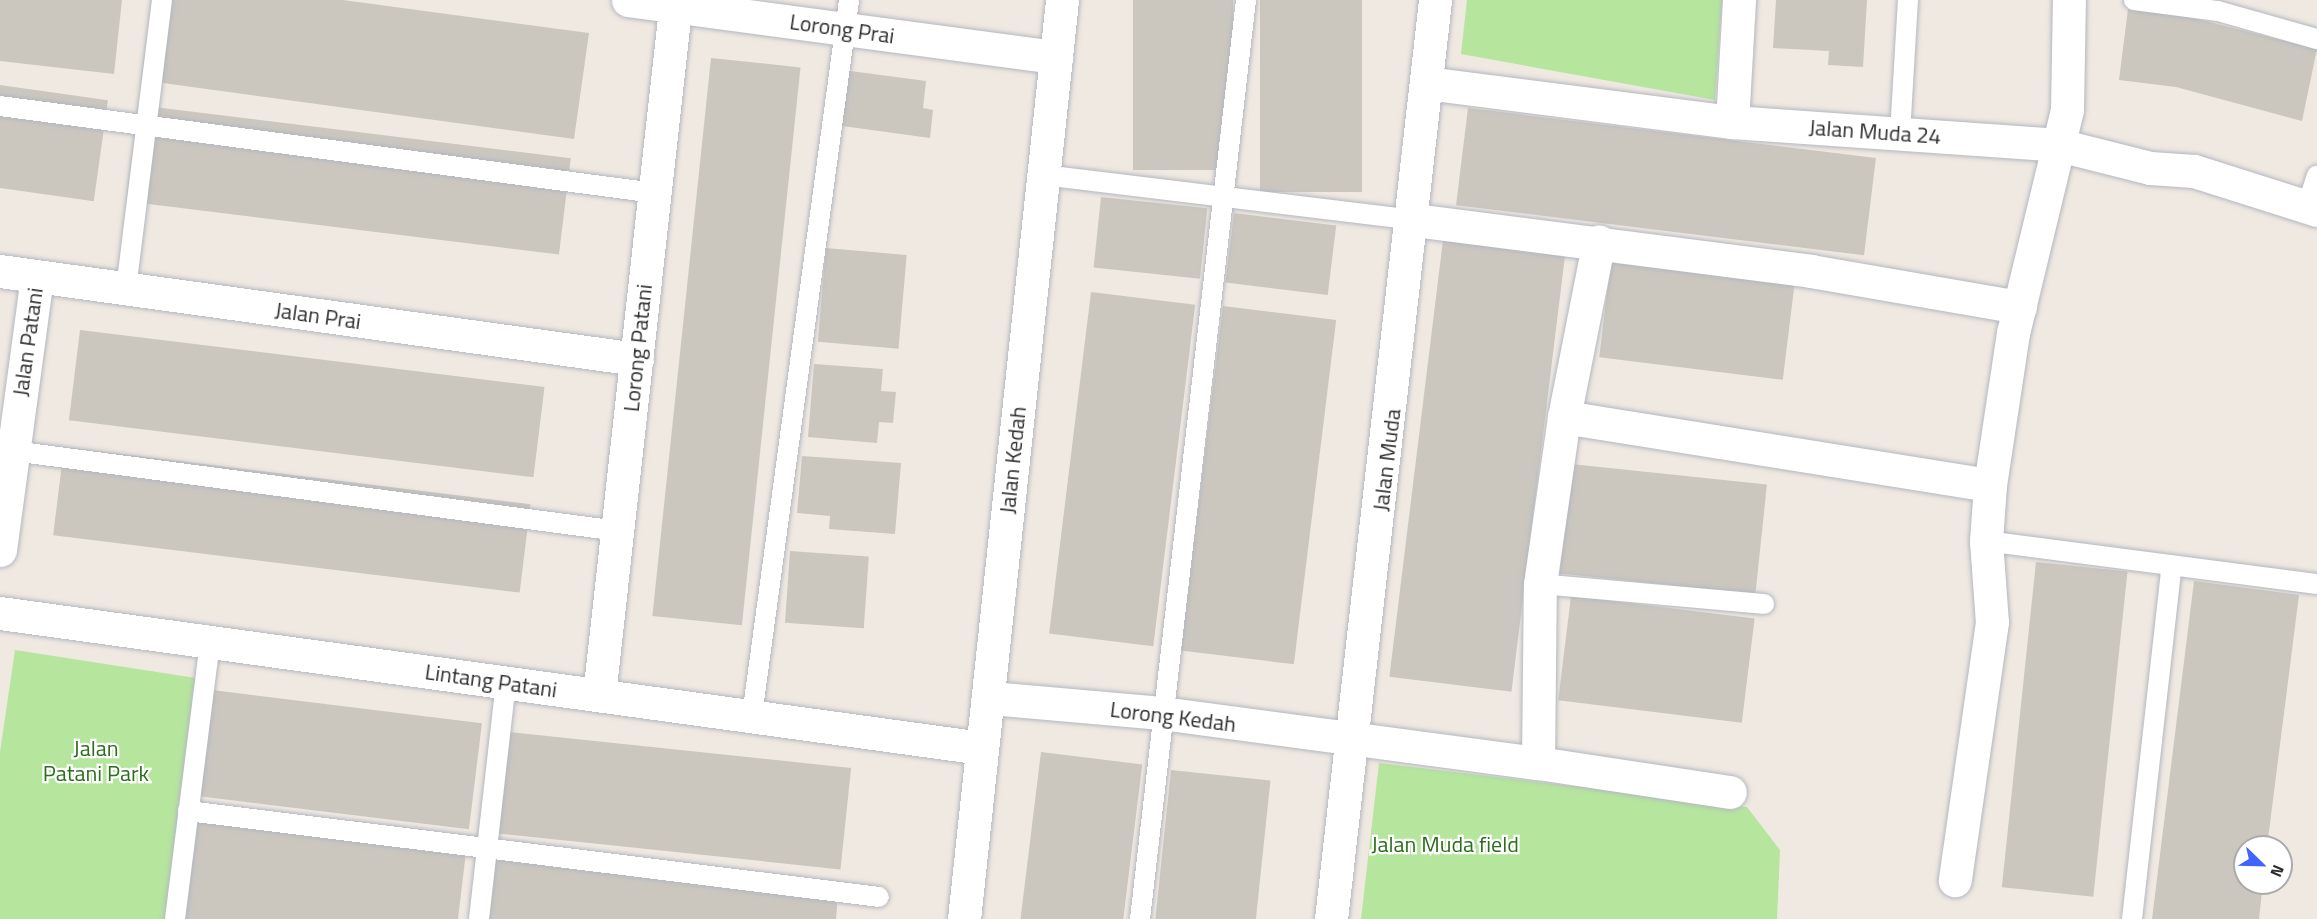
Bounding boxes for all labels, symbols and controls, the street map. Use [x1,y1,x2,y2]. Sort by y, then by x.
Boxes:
street label: Lorong Prai [788,9,896,49]
street label: Jalan Muda 24 [1808,114,1942,150]
street label: Lorong Patani [618,283,658,413]
street label: Jalan Patani [7,286,49,398]
street label: Jalan Prai [273,297,363,335]
street label: Jalan Kedah [994,405,1032,515]
street label: Jalan Muda [1368,407,1406,513]
street label: Lintang Patani [423,659,559,703]
street label: Lorong Kedah [1108,696,1238,738]
park label: Jalan Patani Park [43,735,149,786]
park label: Jalan Muda field [1371,832,1519,858]
north arrow [2233,835,2293,895]
text: N [2265,861,2291,881]

